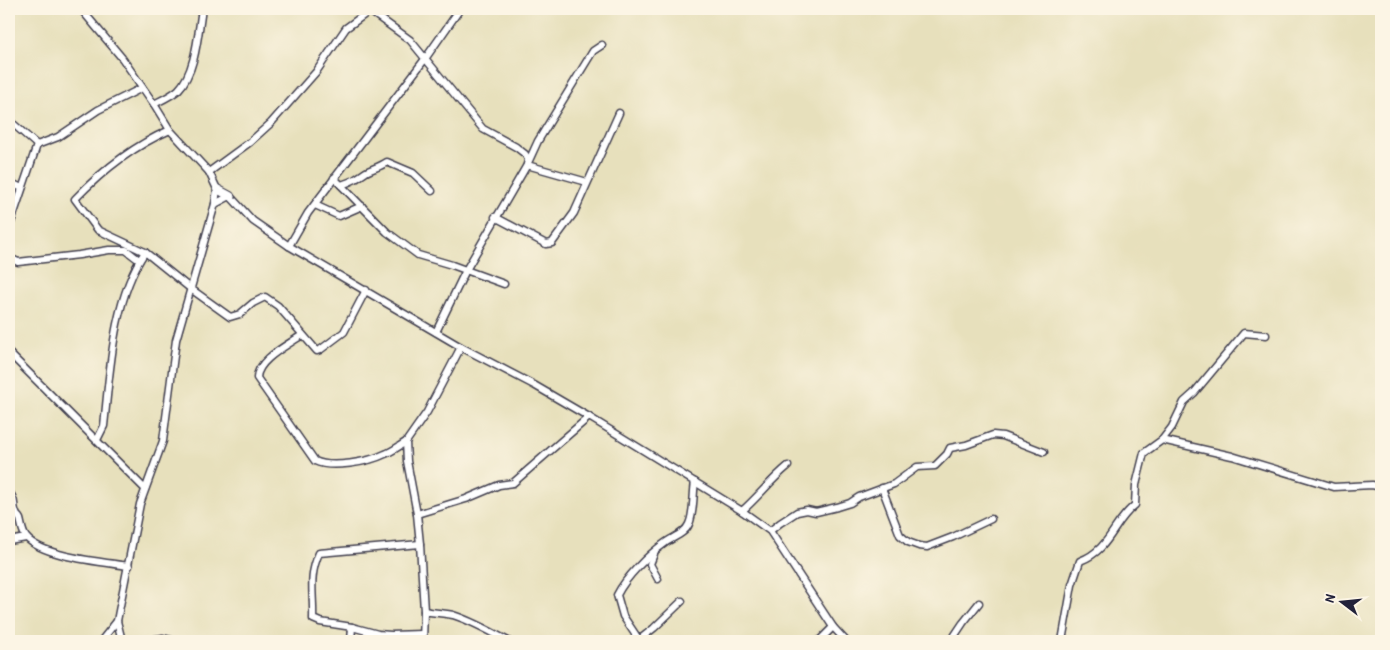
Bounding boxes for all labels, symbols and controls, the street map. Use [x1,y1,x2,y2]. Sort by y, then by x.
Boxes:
north arrow [1318,578,1368,628]
text: N [1319,592,1339,604]

